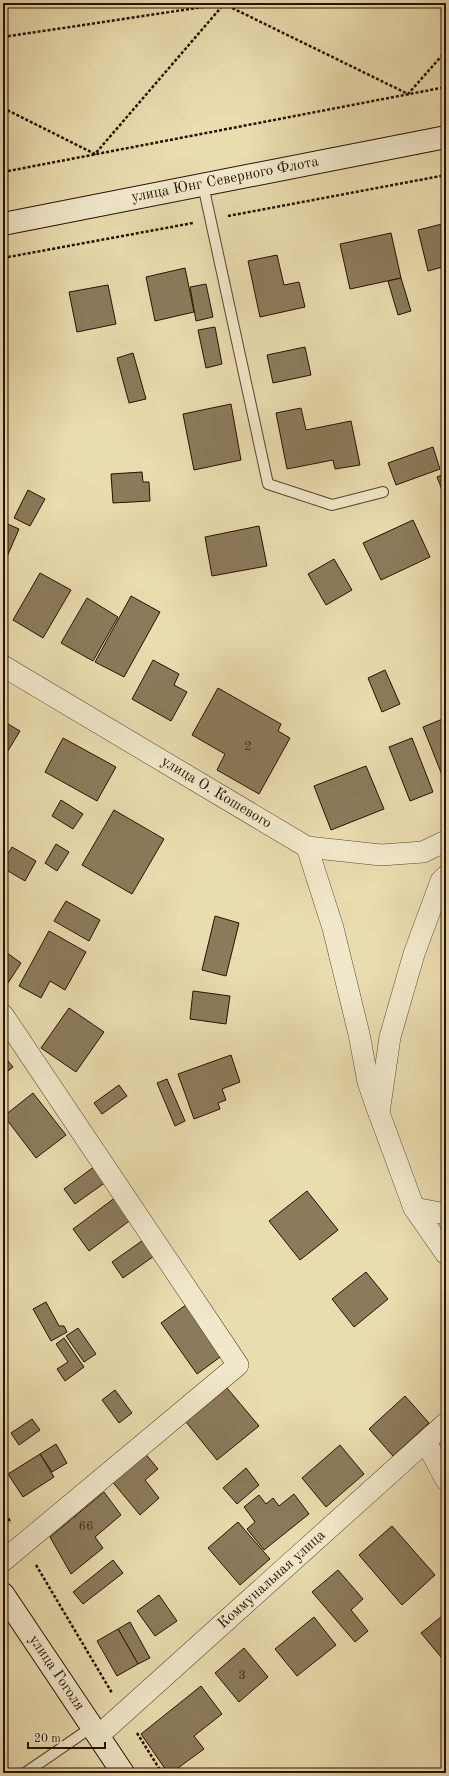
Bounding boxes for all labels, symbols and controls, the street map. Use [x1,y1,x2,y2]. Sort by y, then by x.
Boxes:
street label: улица Юнг Северного Флота [130,154,321,206]
house number: 2 [244,740,252,753]
street label: улица О. Кошевого [158,754,274,832]
house number: 66 [78,1520,94,1533]
street label: Коммунальная улица [215,1528,329,1632]
street label: улица Гоголя [25,1633,87,1714]
house number: 3 [238,1669,246,1682]
scale bar [28,1724,105,1750]
text: 20 m [34,1733,61,1745]

